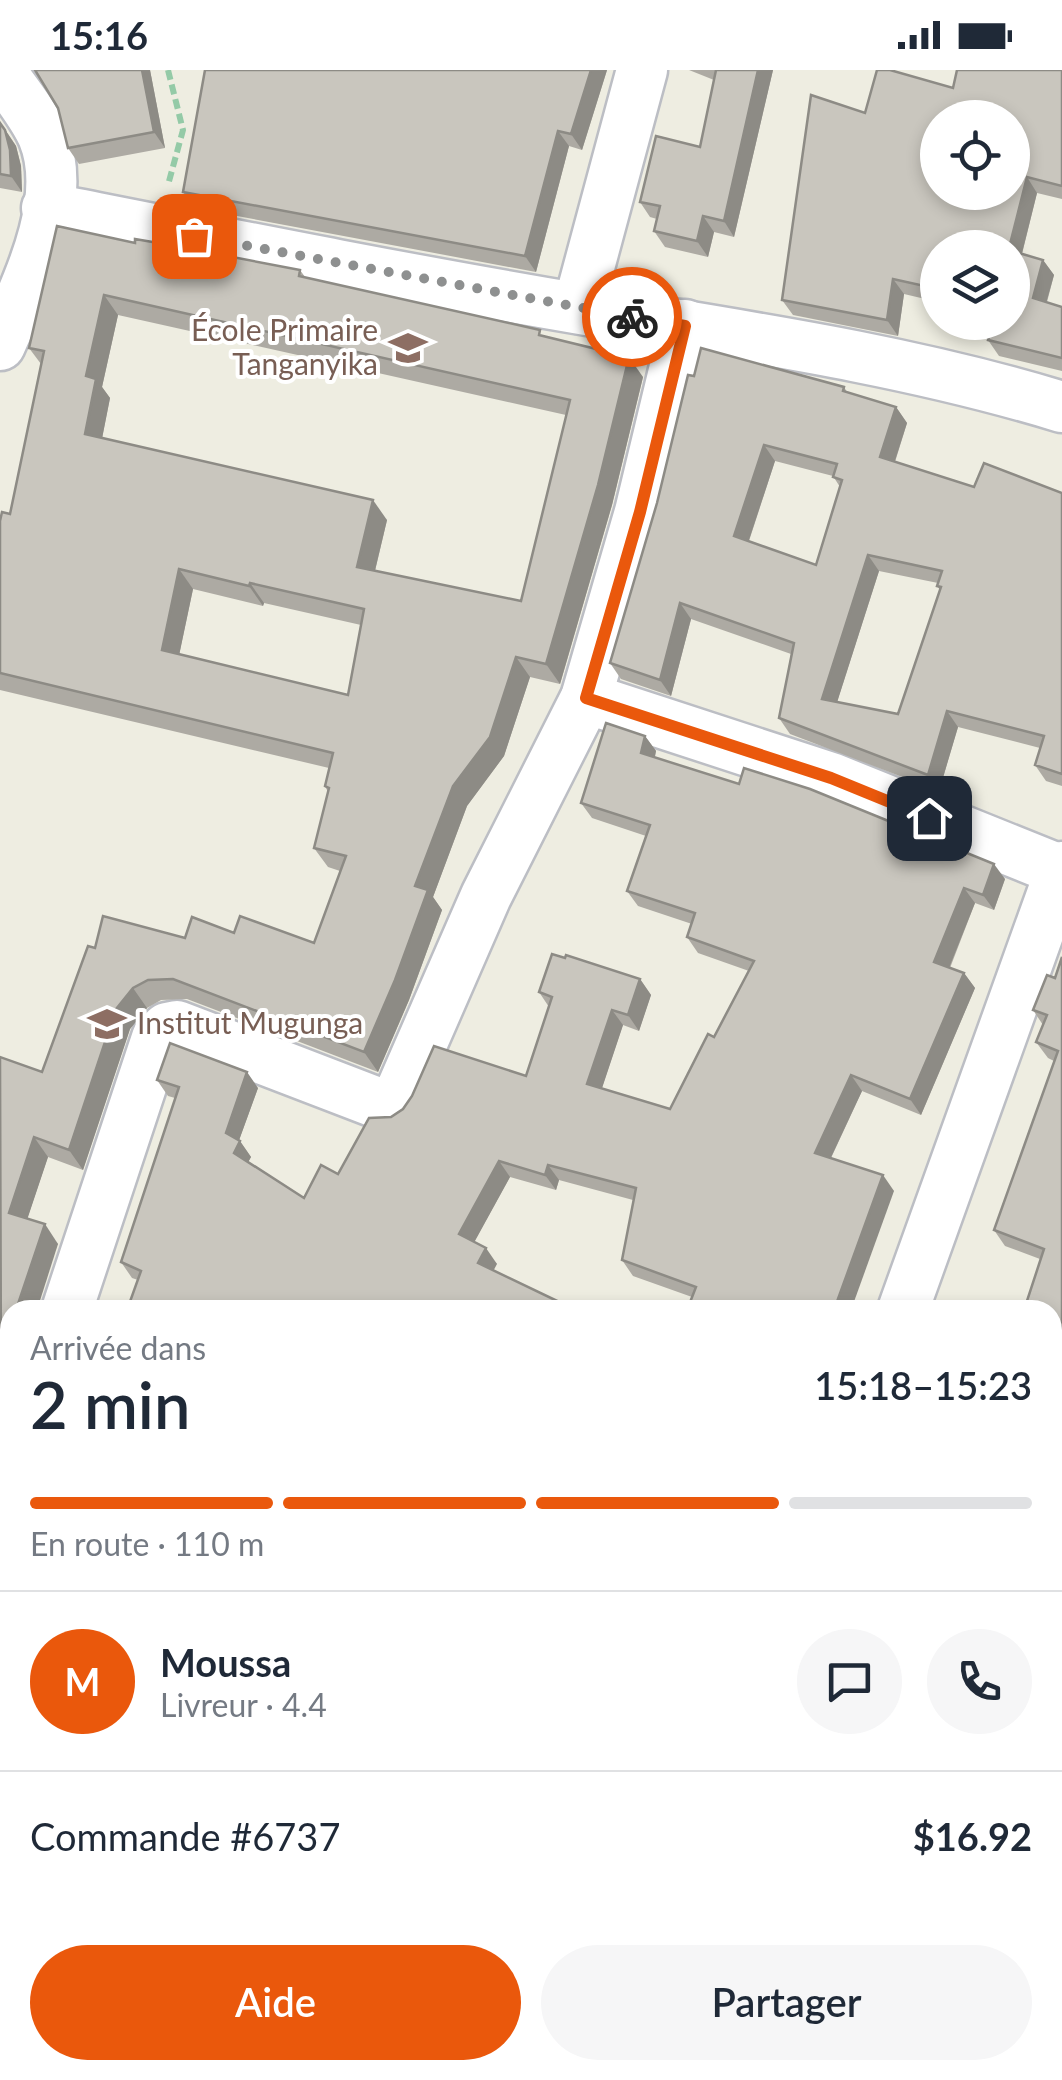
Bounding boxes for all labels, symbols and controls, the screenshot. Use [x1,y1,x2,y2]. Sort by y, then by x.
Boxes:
text: 15:16 [50,12,148,58]
map controls [920,100,1030,340]
button: locate [920,100,1030,210]
pin [152,194,237,279]
icon: bag [167,209,222,264]
button: layers [920,230,1030,340]
courier [582,267,682,367]
icon: bike [605,290,660,345]
place label: École Primaire Tanganyika [191,311,378,381]
school or university icon: École Primaire Tanganyika [387,327,429,369]
pin [887,776,972,861]
icon: home [902,791,957,846]
school or university icon: Institut Mugunga [86,1003,128,1045]
place label: Institut Mugunga [137,1004,363,1040]
text: Arrivée dans [30,1328,206,1367]
text: 15:18–15:23 [814,1362,1032,1408]
text: 2 min [30,1365,190,1443]
text: En route · 110 m [30,1524,264,1563]
button: chat [797,1629,902,1734]
button: phone [927,1629,1032,1734]
text: Moussa [160,1639,291,1685]
text: M [65,1658,100,1704]
text: Livreur · 4.4 [160,1685,327,1724]
text: Commande #6737 [30,1813,340,1859]
text: $16.92 [913,1813,1032,1859]
button: Aide [30,1945,521,2060]
button: Partager [541,1945,1032,2060]

